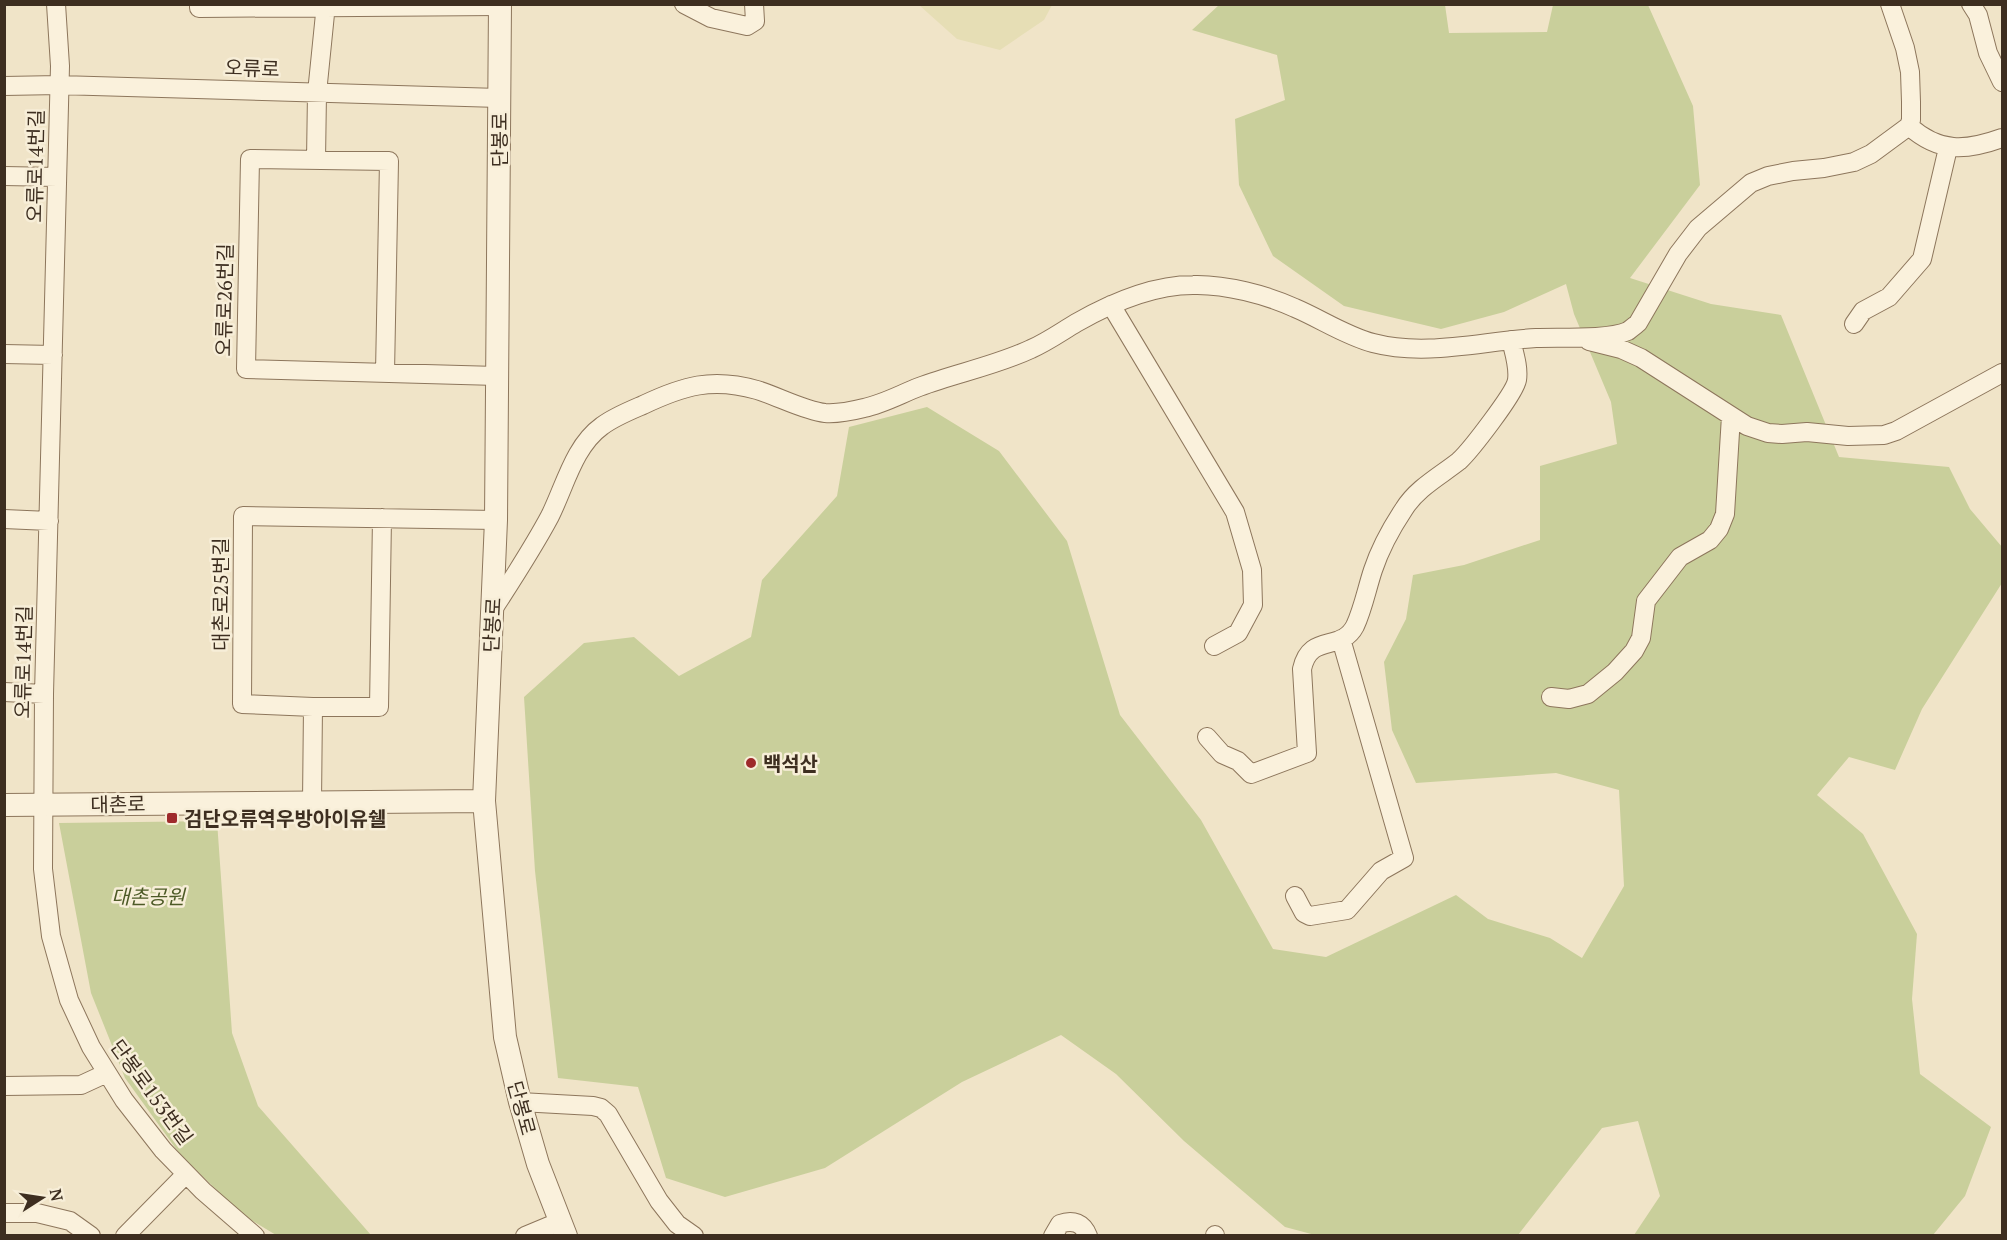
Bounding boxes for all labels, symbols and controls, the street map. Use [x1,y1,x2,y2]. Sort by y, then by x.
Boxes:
street label: 오류로 [224,54,280,82]
street label: 오류로14번길 [21,109,49,223]
street label: 단봉로 [486,112,513,168]
street label: 오류로26번길 [210,243,238,357]
street label: 대촌로25번길 [207,537,234,651]
street label: 단봉로 [477,597,507,653]
street label: 오류로14번길 [9,605,37,719]
place label: 백석산 [763,750,818,777]
marker: 백석산 [744,756,758,770]
street label: 대촌로 [90,790,146,818]
place label: 검단오류역우방아이유쉘 [184,805,386,832]
marker: 검단오류역우방아이유쉘 [165,811,179,825]
park label: 대촌공원 [111,883,186,910]
street label: 단봉로153번길 [105,1034,199,1150]
street label: 단봉로 [502,1078,542,1138]
north arrow [12,1168,72,1228]
text: N [45,1187,69,1203]

